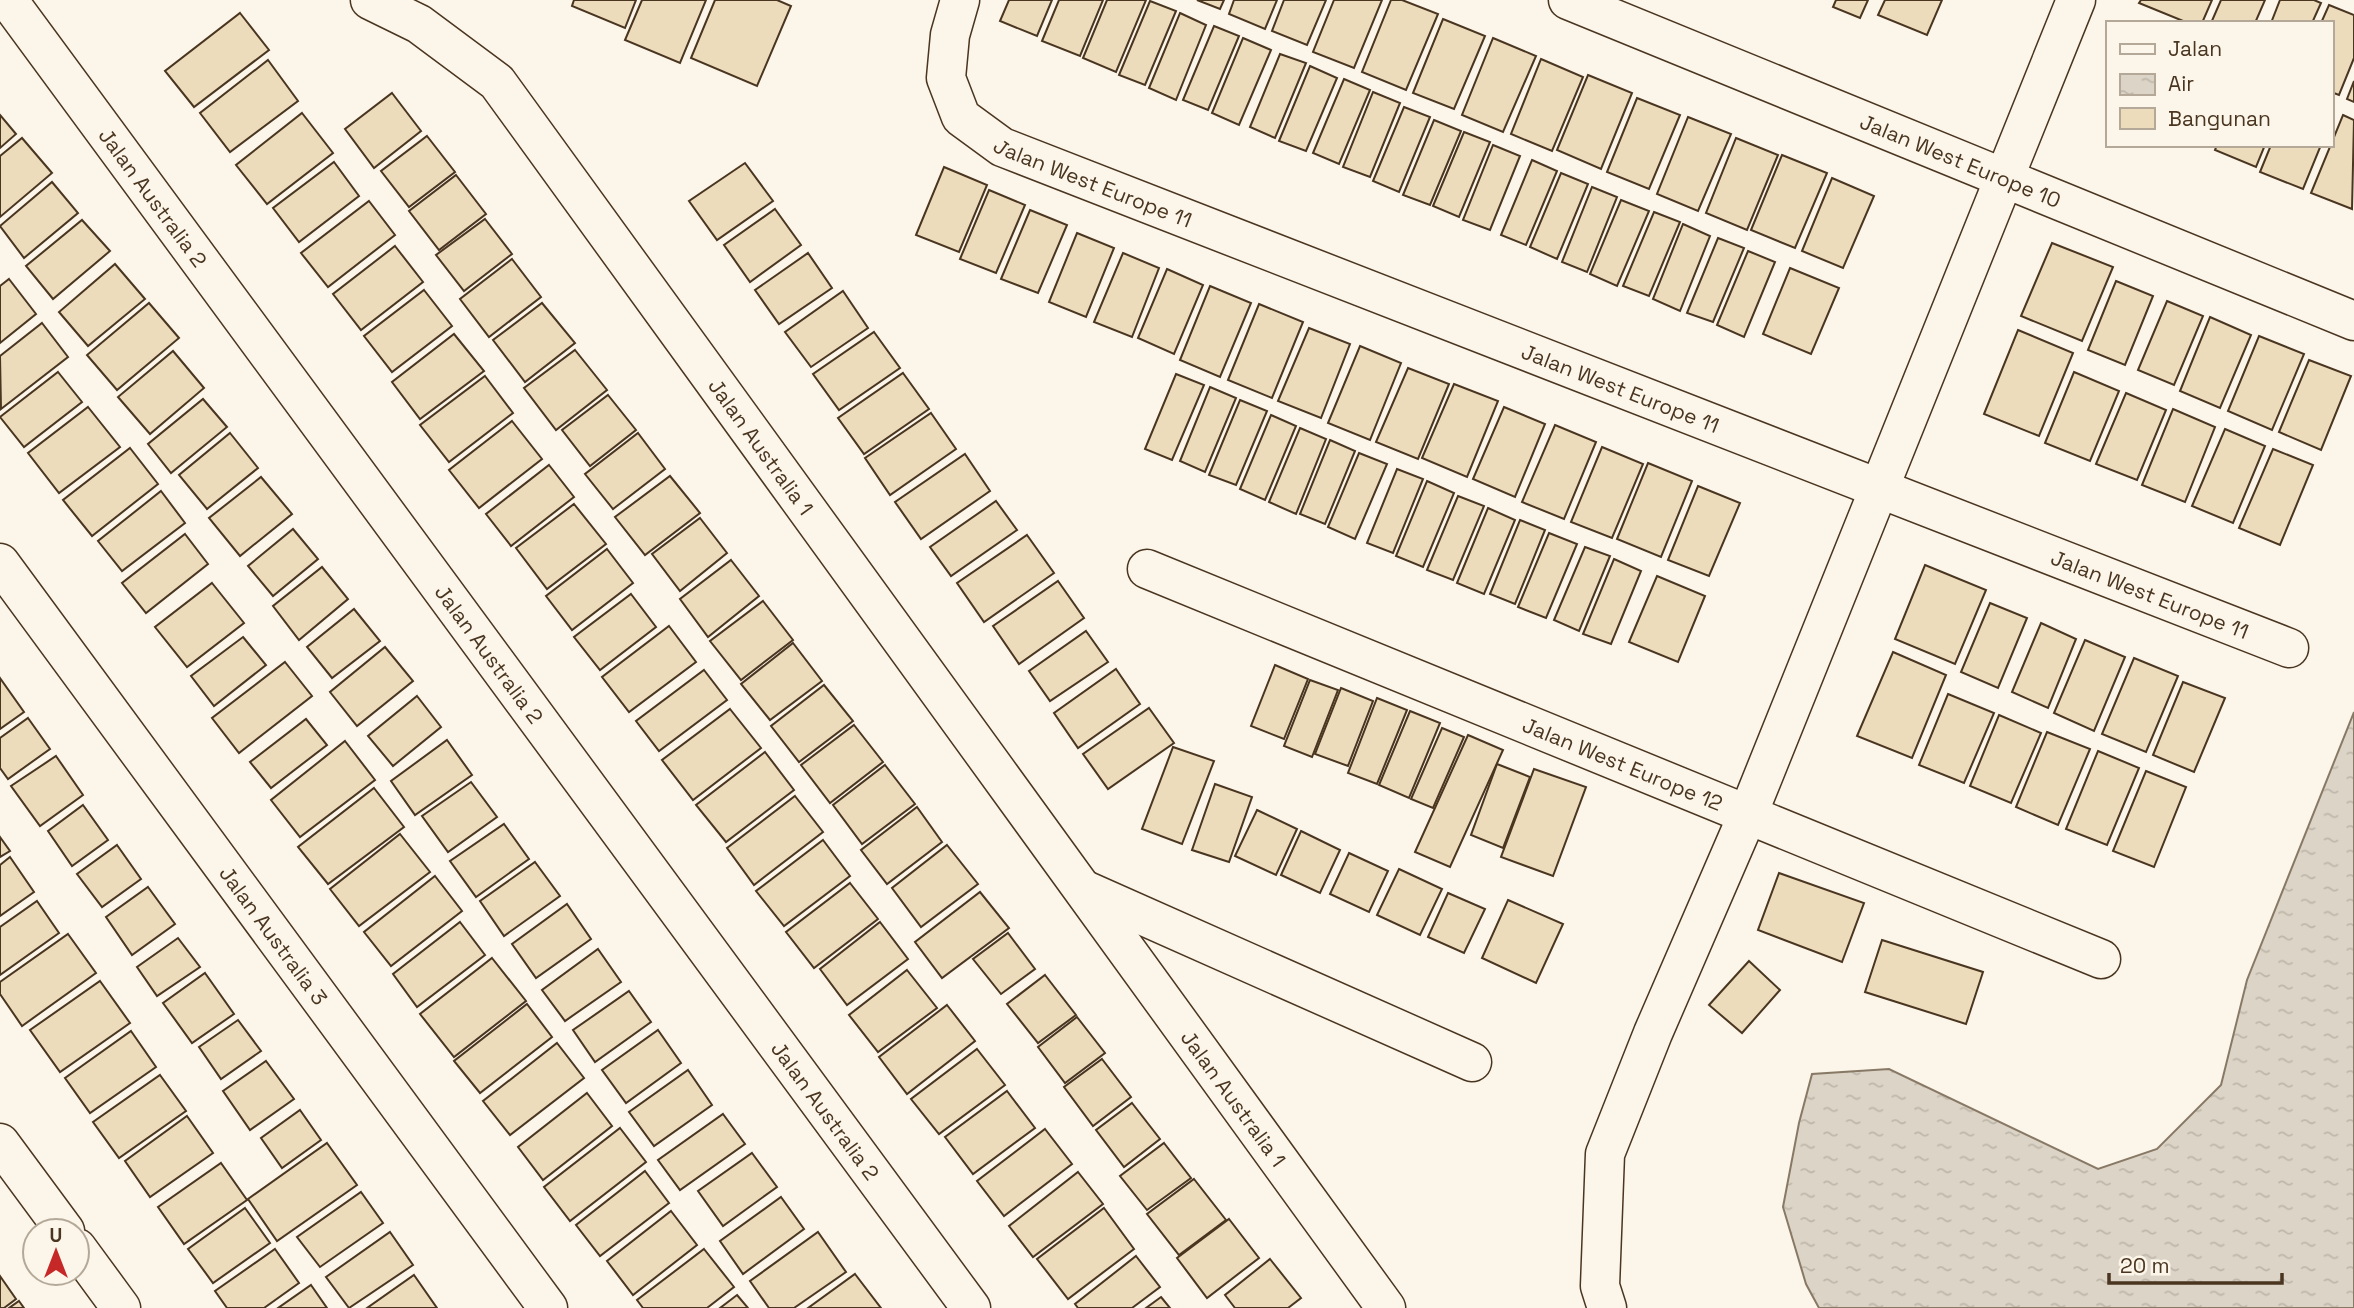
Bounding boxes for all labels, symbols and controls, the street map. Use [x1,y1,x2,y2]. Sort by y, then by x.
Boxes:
legend [2106,21,2333,147]
text: Jalan [2168,35,2222,62]
text: Air [2168,70,2194,97]
text: Bangunan [2168,105,2271,132]
street label: Jalan West Europe 10 [1856,107,2065,213]
street label: Jalan Australia 2 [93,122,213,272]
street label: Jalan West Europe 11 [988,132,1196,233]
street label: Jalan West Europe 11 [1518,337,1723,438]
street label: Jalan Australia 1 [703,373,820,520]
street label: Jalan West Europe 11 [2047,543,2253,645]
street label: Jalan Australia 2 [429,579,549,729]
street label: Jalan West Europe 12 [1519,711,1727,816]
street label: Jalan Australia 3 [214,860,334,1010]
street label: Jalan Australia 1 [1175,1025,1292,1172]
street label: Jalan Australia 2 [766,1036,886,1185]
north arrow [21,1217,91,1287]
text: U [50,1223,62,1248]
scale bar [2109,1242,2282,1286]
text: 20 m [2120,1252,2170,1279]

